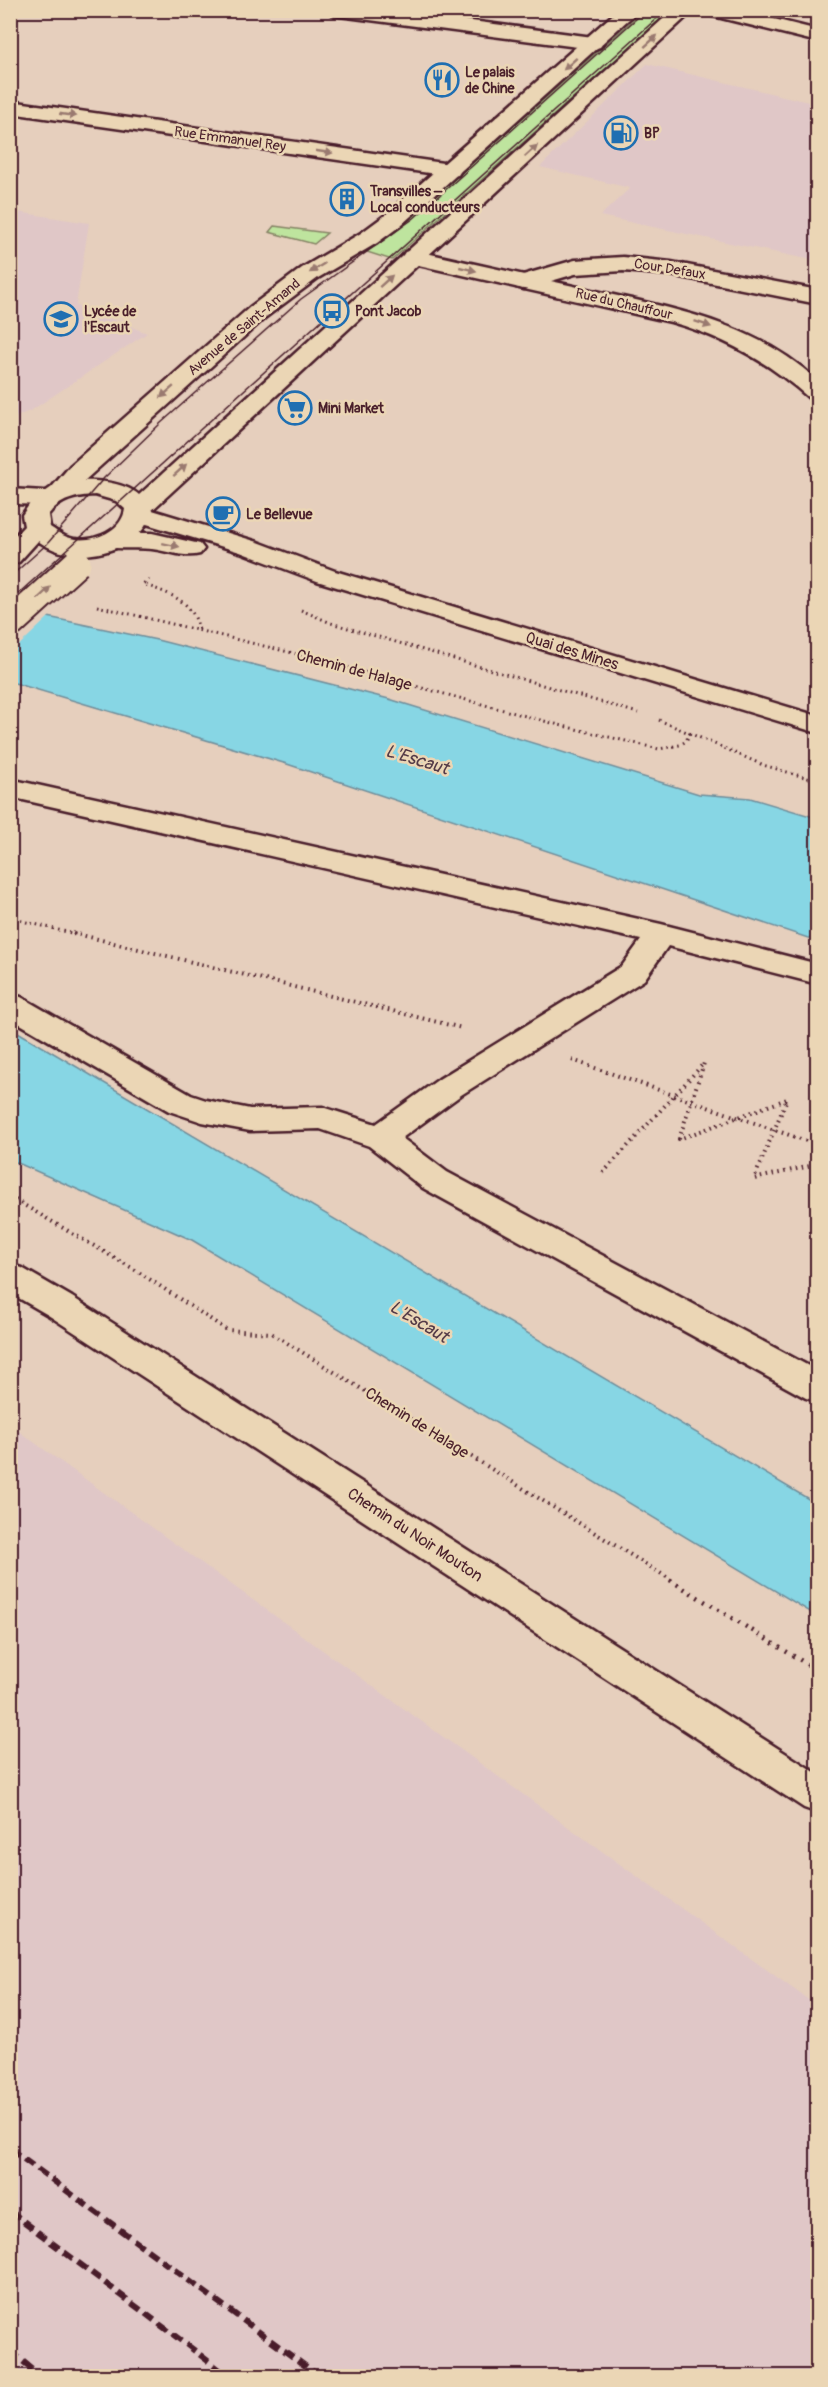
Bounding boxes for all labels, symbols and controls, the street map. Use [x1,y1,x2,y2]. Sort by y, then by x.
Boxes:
one-way arrow [644,35,658,49]
one-way arrow [563,57,578,71]
restaurant icon: Le palais de Chine [424,62,460,98]
place label: Le palais de Chine [465,64,516,97]
one-way arrow [59,111,78,120]
fuel station icon: BP [603,115,639,151]
street label: Rue Emmanuel Rey [173,123,287,155]
place label: BP [644,125,660,142]
one-way arrow [523,145,538,158]
one-way arrow [314,148,333,157]
building icon: Transvilles – Local conducteurs [329,181,365,217]
place label: Transvilles – Local conducteurs [369,183,480,216]
street label: Cour Defaux [633,255,707,283]
one-way arrow [309,263,325,274]
one-way arrow [459,265,477,275]
street label: Avenue de Saint-Amand [184,275,304,379]
one-way arrow [378,275,393,288]
street label: Rue du Chauffour [574,285,674,323]
bus stop icon: Pont Jacob [314,293,350,329]
school or university icon: Lycée de l'Escaut [43,301,79,337]
place label: Lycée de l'Escaut [84,303,137,336]
place label: Pont Jacob [355,303,421,320]
one-way arrow [695,319,713,329]
one-way arrow [160,385,175,398]
supermarket icon: Mini Market [277,390,313,426]
place label: Mini Market [318,400,384,417]
one-way arrow [173,463,187,477]
cafe icon: Le Bellevue [205,496,241,532]
place label: Le Bellevue [246,506,314,523]
one-way arrow [162,541,181,550]
one-way arrow [36,586,51,600]
street label: Quai des Mines [523,627,621,675]
street label: Chemin de Halage [294,645,414,695]
water label: L'Escaut [383,740,453,781]
water label: L'Escaut [385,1296,454,1349]
street label: Chemin de Halage [361,1383,473,1463]
street label: Chemin du Noir Mouton [344,1484,486,1586]

